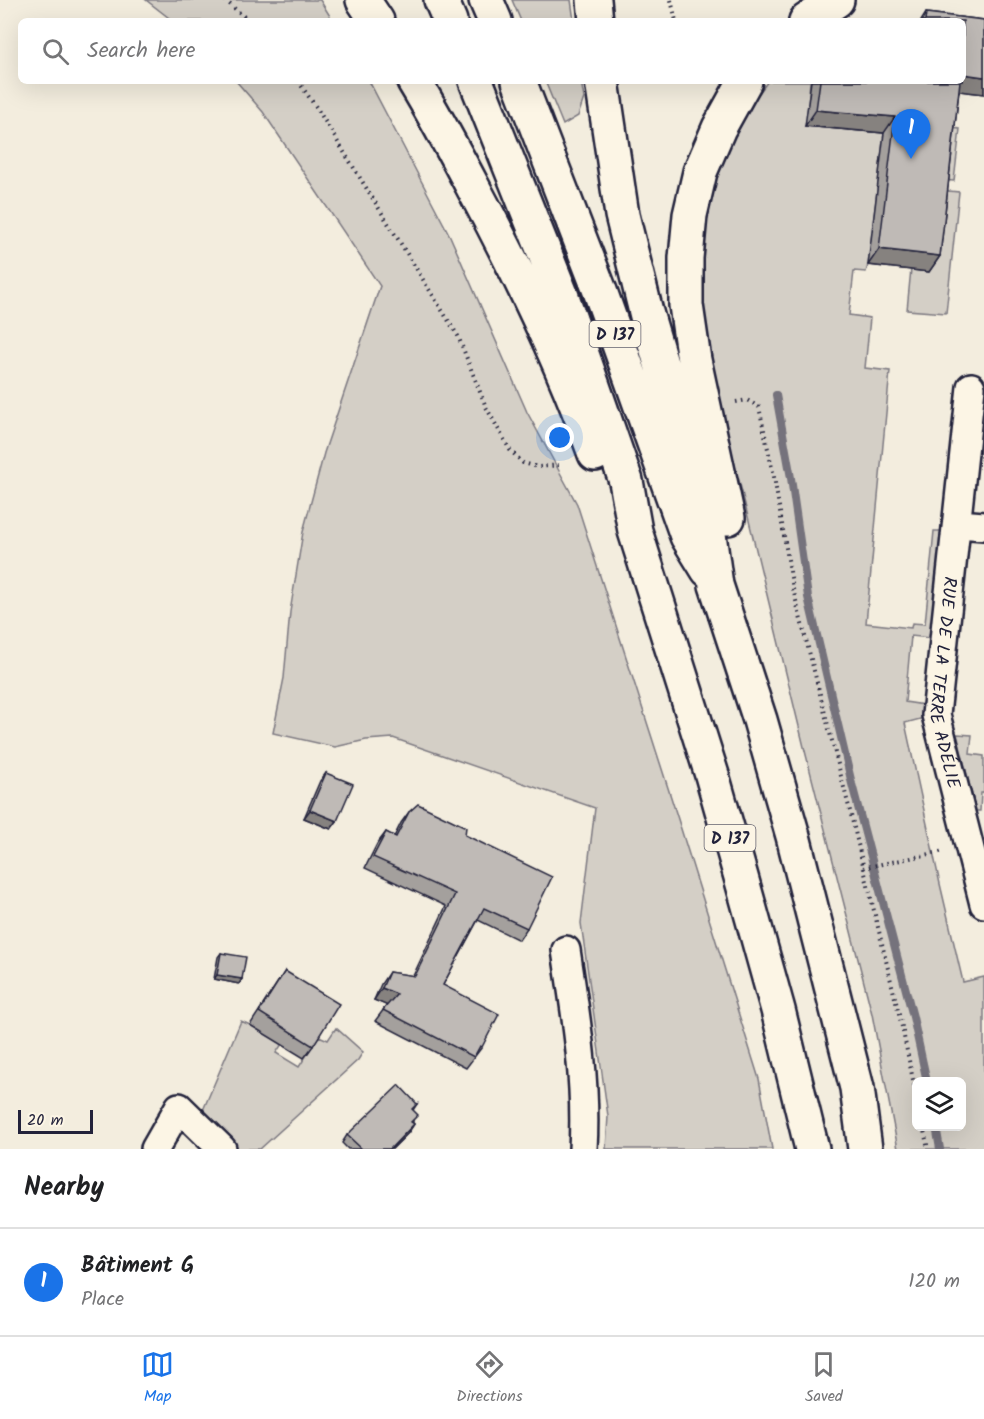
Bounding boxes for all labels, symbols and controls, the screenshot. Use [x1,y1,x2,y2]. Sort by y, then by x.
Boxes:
search box [18,18,966,84]
text: Search here [87,34,195,69]
icon: search [39,35,72,68]
pin: 1 [892,110,930,159]
road number: D 137 [590,321,640,347]
your location [545,423,574,452]
street label: RUE DE LA TERRE ADÉLIE [920,575,967,792]
road number: D 137 [704,825,756,851]
map controls [912,1077,966,1131]
button: layers [912,1077,966,1131]
scale bar [18,1107,93,1134]
text: 20 m [27,1108,63,1133]
text: Nearby [24,1167,104,1209]
text: Bâtiment G [81,1249,194,1284]
text: 1 [40,1266,47,1298]
text: 120 m [908,1266,960,1298]
text: Place [81,1284,124,1316]
tab: Map [141,1348,174,1409]
tab: Directions [456,1348,523,1409]
tab: Saved [805,1348,843,1409]

